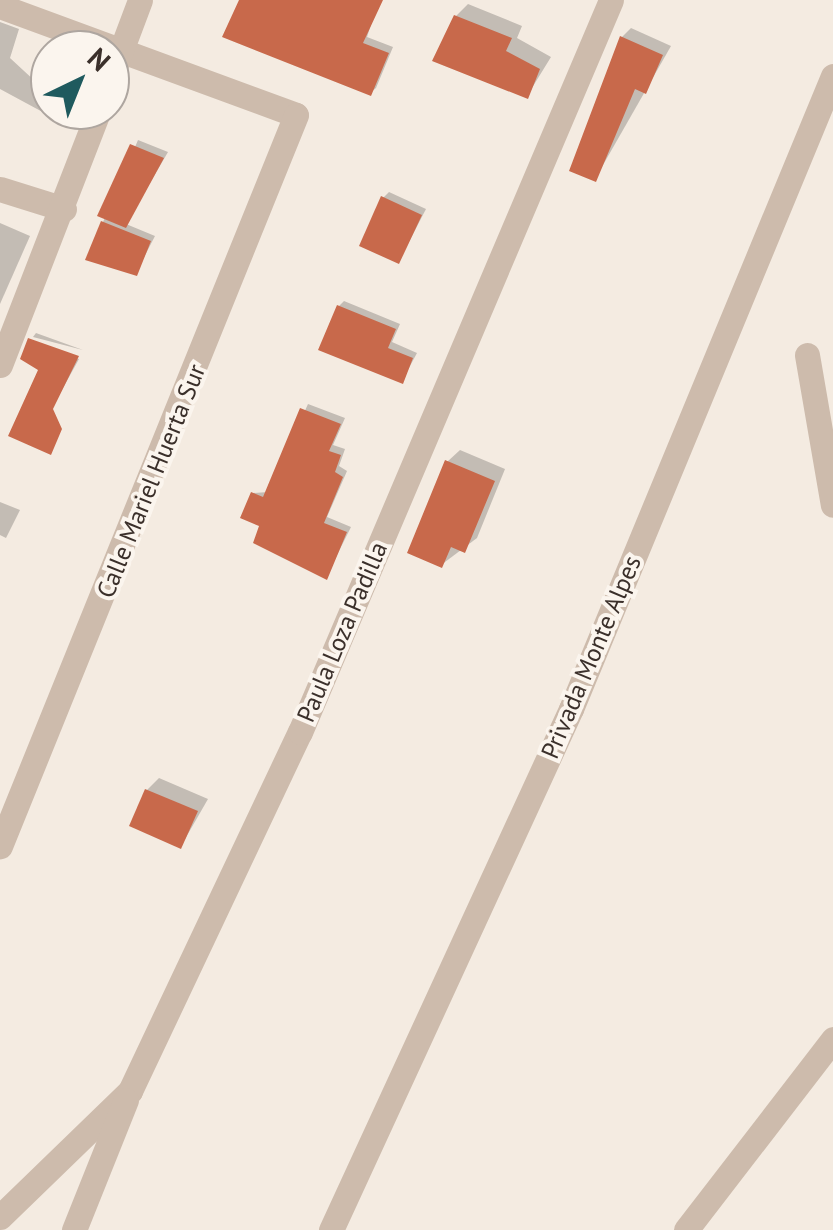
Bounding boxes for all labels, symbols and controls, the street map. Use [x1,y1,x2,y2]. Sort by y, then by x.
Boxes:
north arrow [30,30,130,130]
text: N [80,39,119,79]
street label: Calle Mariel Huerta Sur [90,360,212,602]
street label: Paula Loza Padilla [291,537,393,727]
street label: Privada Monte Alpes [535,551,647,763]

